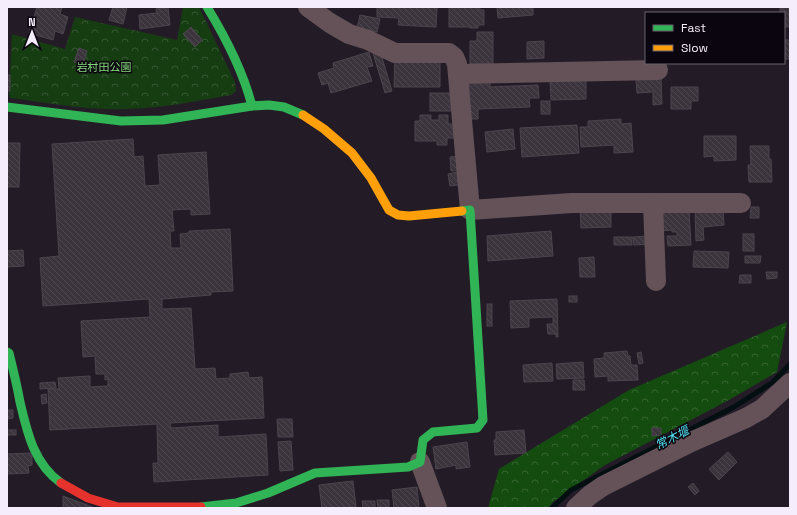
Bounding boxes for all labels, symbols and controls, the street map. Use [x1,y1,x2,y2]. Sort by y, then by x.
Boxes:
north arrow [12,12,52,52]
legend [645,12,785,64]
text: N [28,15,36,29]
text: Fast [681,20,706,36]
text: Slow [681,40,708,56]
park label: 岩村田公園 [77,60,132,74]
water label: 常木堰 [652,422,693,453]

